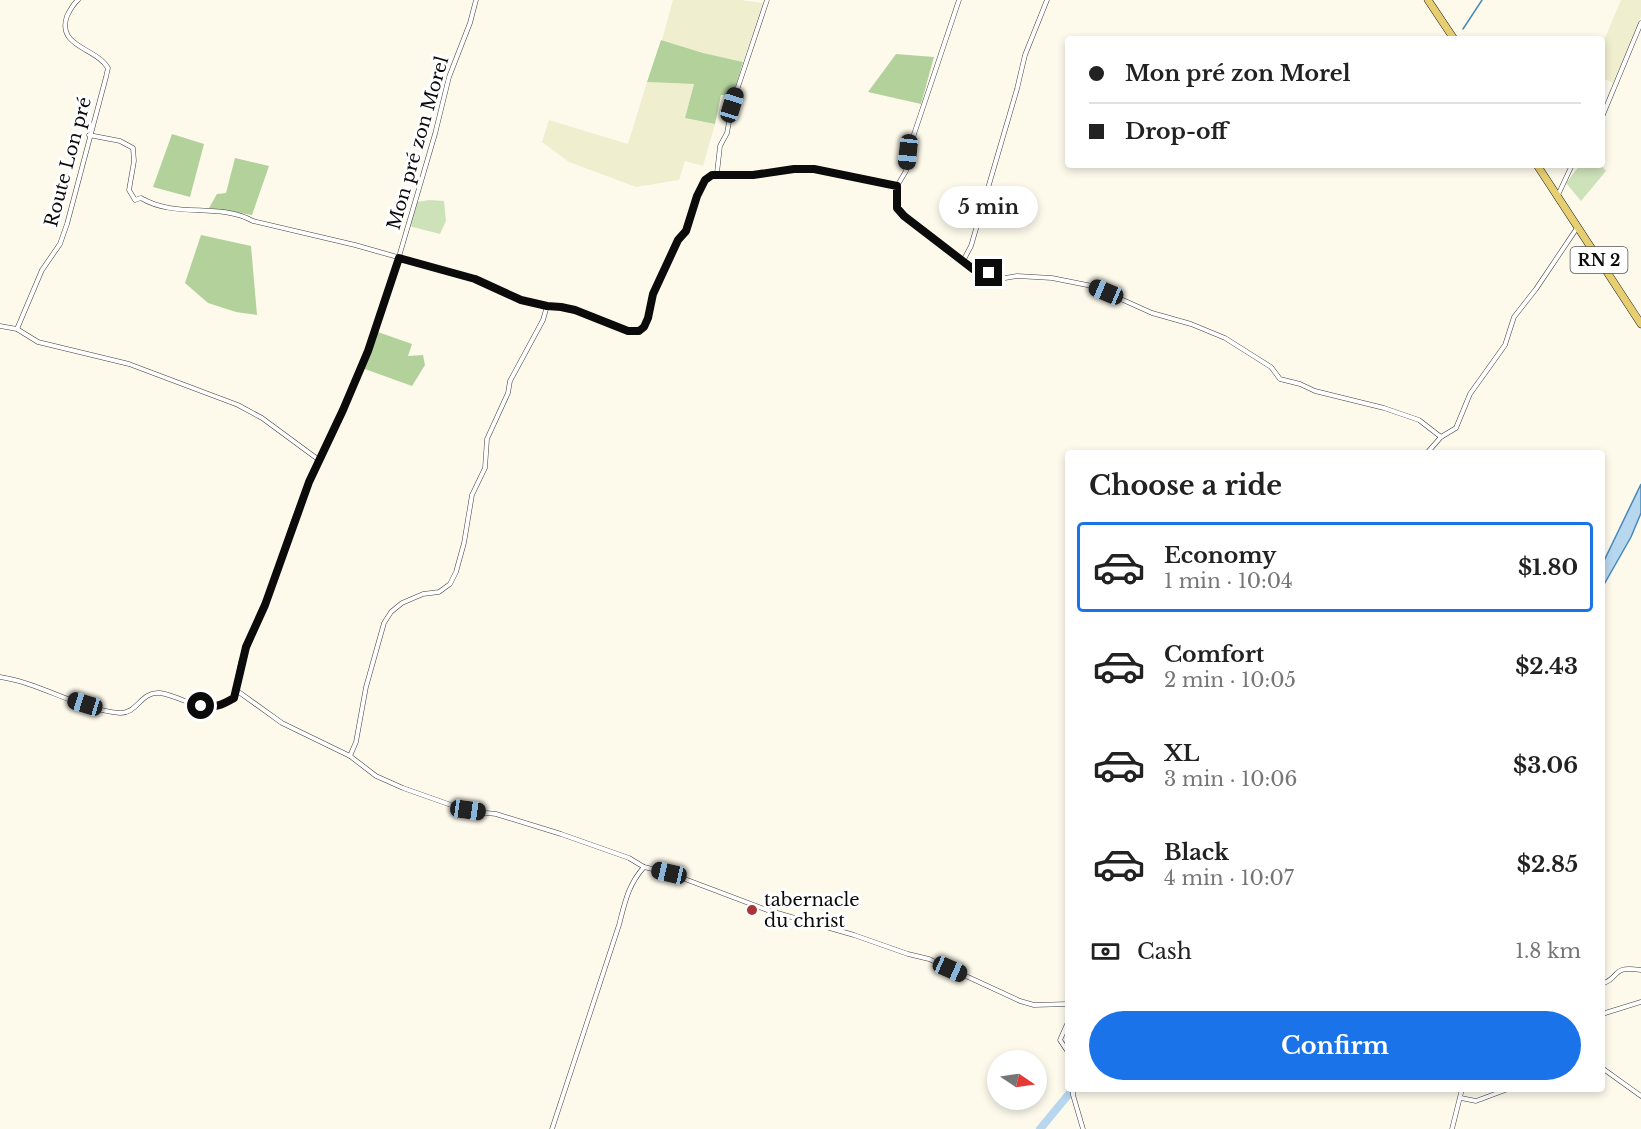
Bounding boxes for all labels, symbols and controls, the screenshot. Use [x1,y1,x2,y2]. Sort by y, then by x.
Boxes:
street label: Mon pré zon Morel [383,54,453,232]
text: Mon pré zon Morel [1125,60,1351,87]
car [718,85,746,125]
street label: Route Lon pré [40,95,96,229]
text: Drop-off [1125,118,1227,145]
car [897,133,919,171]
callout: 5 min [940,186,1038,228]
text: 5 min [958,195,1019,219]
road number: RN 2 [1570,247,1628,273]
route end [975,259,1002,286]
car [1086,277,1126,307]
text: Choose a ride [1089,469,1282,502]
icon: car [1092,540,1146,594]
text: Economy [1164,542,1276,569]
text: $1.80 [1518,554,1578,581]
text: 1 min · 10:04 [1164,569,1293,593]
icon: car [1092,639,1146,693]
text: Comfort [1164,641,1264,668]
text: $2.43 [1515,653,1578,680]
text: 2 min · 10:05 [1164,668,1296,692]
car [65,690,105,718]
route start [187,692,214,719]
icon: car [1092,738,1146,792]
text: XL [1164,740,1199,767]
text: $3.06 [1513,752,1578,779]
text: 3 min · 10:06 [1164,767,1297,791]
car [449,799,487,821]
icon: car [1092,837,1146,891]
text: Black [1164,839,1229,866]
text: $2.85 [1517,851,1578,878]
car [649,860,689,886]
text: 4 min · 10:07 [1164,866,1294,890]
place label: tabernacle du christ [764,889,860,932]
marker: tabernacle du christ [745,903,759,917]
icon: cash [1089,935,1122,968]
text: Cash [1137,938,1192,965]
text: 1.8 km [1515,939,1581,963]
car [930,953,970,985]
button: Confirm [1089,1011,1581,1080]
north arrow [987,1050,1047,1110]
map controls [987,1050,1047,1110]

